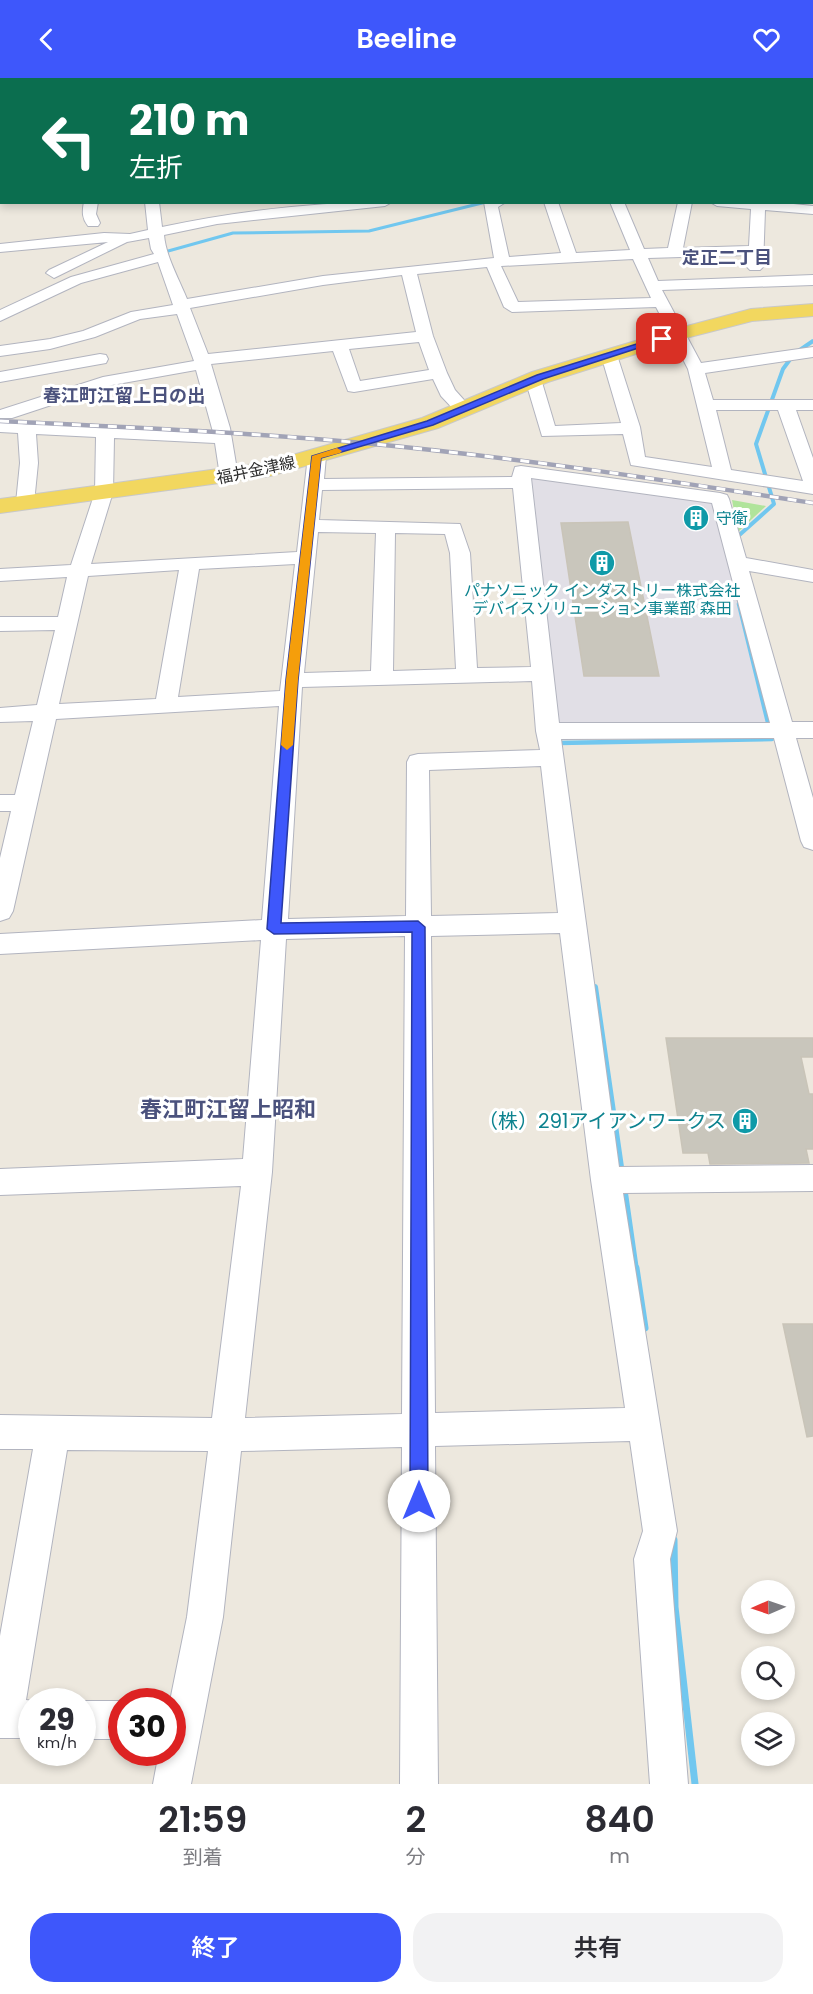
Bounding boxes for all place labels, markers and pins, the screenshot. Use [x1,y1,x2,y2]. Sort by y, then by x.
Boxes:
pin [636,313,687,364]
building icon: 守衛 [681,503,711,533]
place label: 守衛 [716,507,748,530]
building icon: パナソニック インダストリー株式会社 デバイスソリューション事業部 森田 [587,548,617,578]
place label: パナソニック インダストリー株式会社 デバイスソリューション事業部 森田 [464,579,740,620]
building icon: （株）291アイアンワークス [730,1106,760,1136]
place label: （株）291アイアンワークス [478,1107,726,1135]

